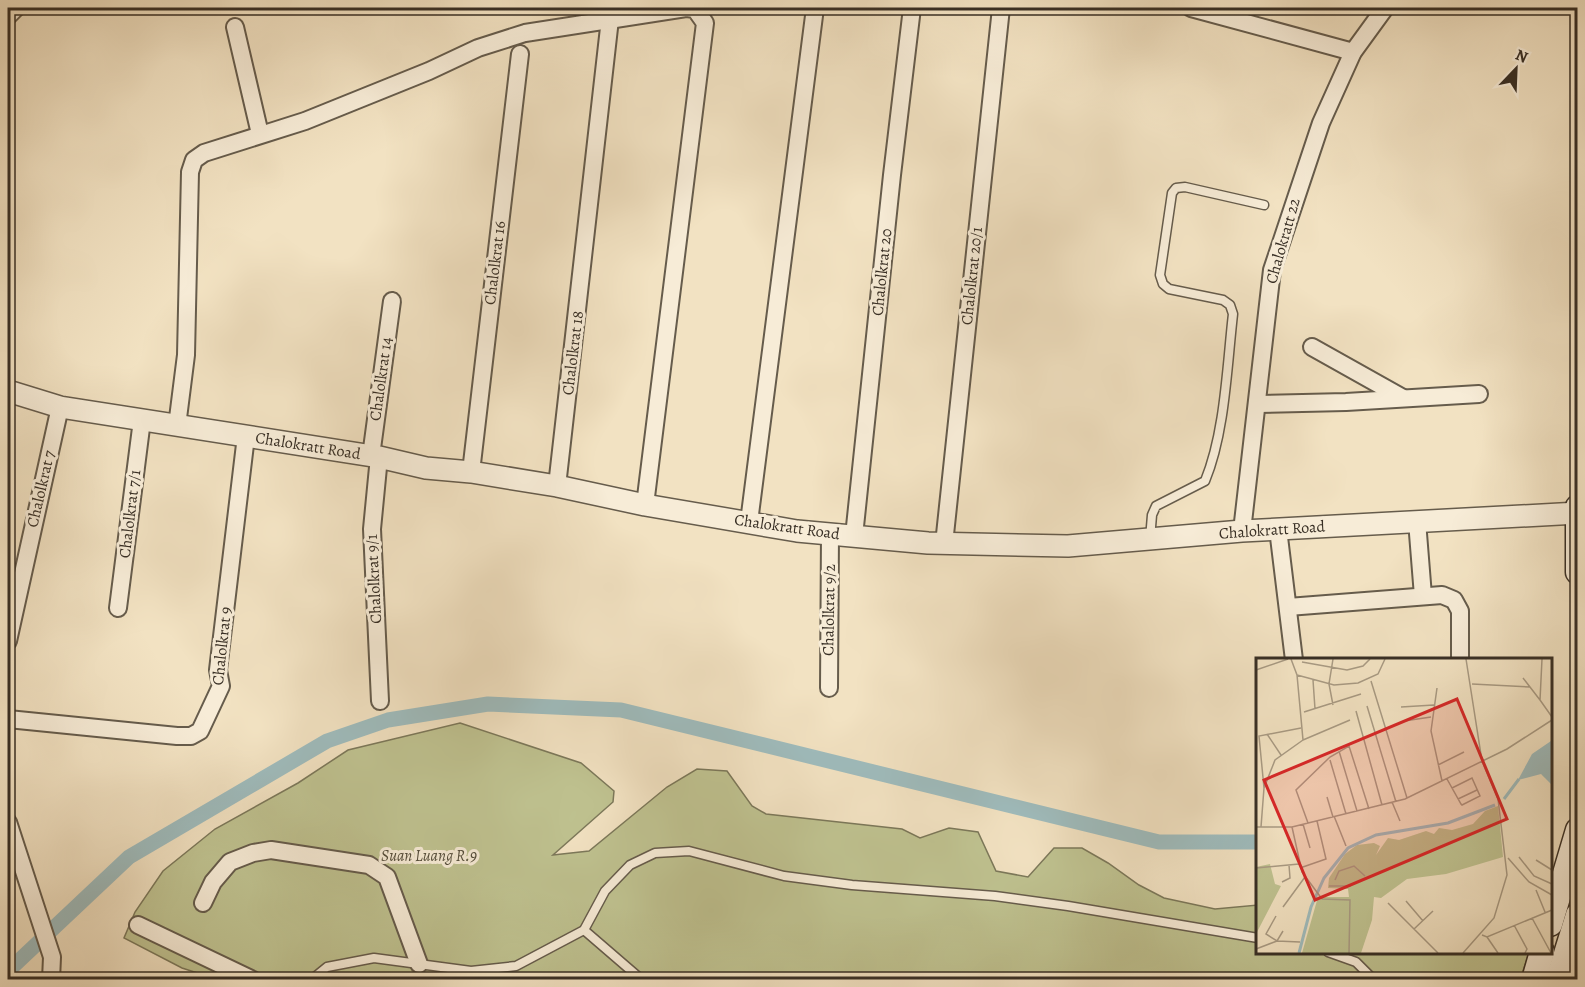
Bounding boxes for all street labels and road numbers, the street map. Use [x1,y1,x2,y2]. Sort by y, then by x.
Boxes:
street label: Chalokratt 22 [1260,195,1306,286]
street label: Chalolkrat 16 [479,220,511,306]
street label: Chalolkrat 20/1 [956,225,988,326]
street label: Chalolkrat 20 [866,227,898,317]
street label: Chalolkrat 18 [557,310,589,396]
street label: Chalolkrat 14 [364,336,398,422]
street label: Chalokratt Road [254,427,363,465]
street label: Chalolkrat 7 [21,448,61,530]
street label: Chalolkrat 7/1 [114,468,146,560]
street label: Chalokratt Road [733,509,842,545]
street label: Chalokratt Road [1218,515,1326,545]
street label: Chalolkrat 9/1 [361,533,387,624]
street label: Chalolkrat 9/2 [817,564,841,656]
street label: Chalolkrat 9 [207,606,237,686]

